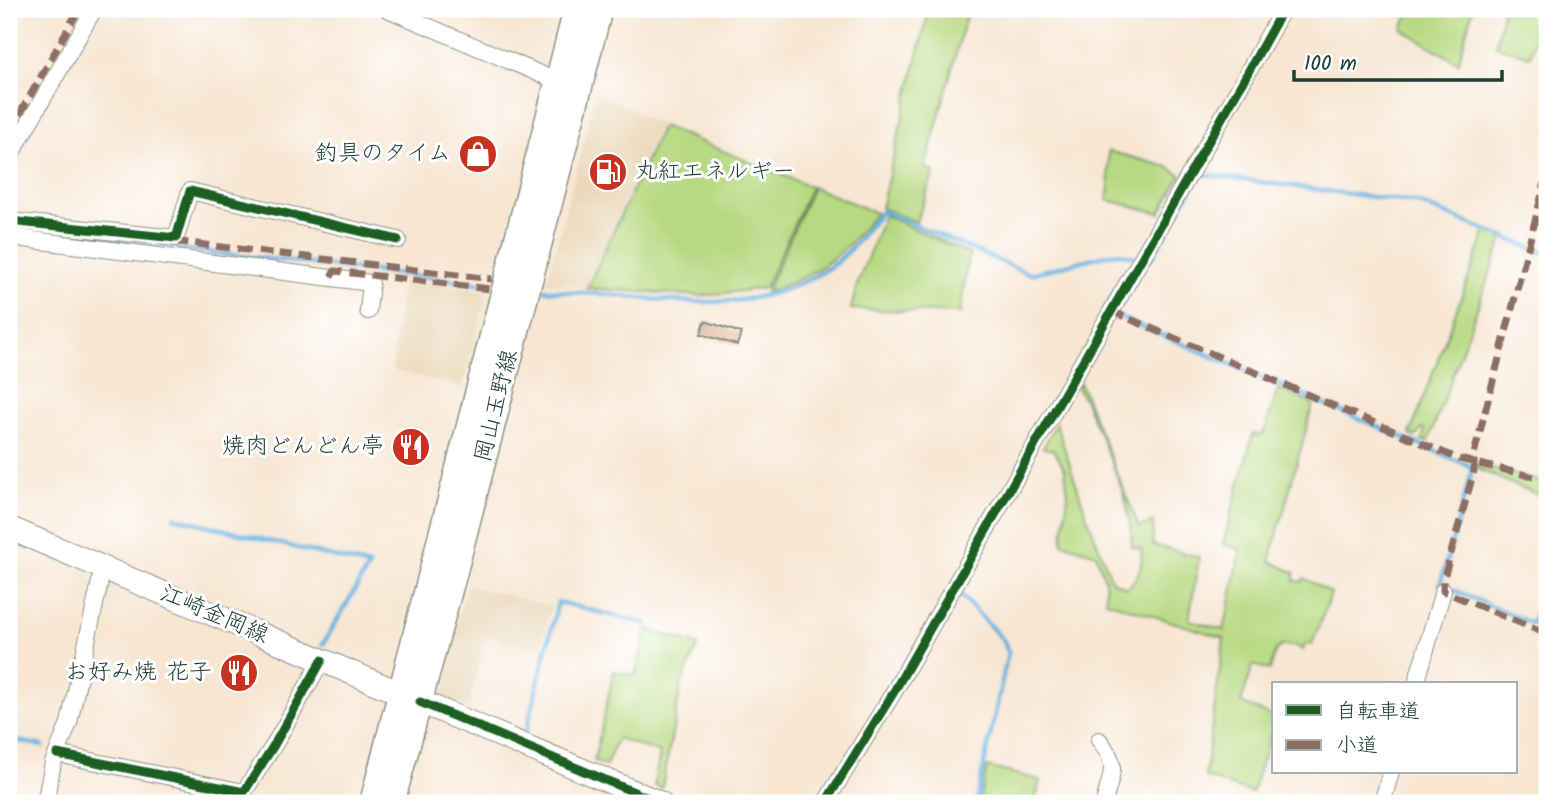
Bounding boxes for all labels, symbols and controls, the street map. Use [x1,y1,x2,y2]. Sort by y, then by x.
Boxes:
scale bar [1294,38,1502,82]
text: 100 m [1304,48,1357,81]
shop icon: 釣具のタイム [457,133,499,175]
place label: 釣具のタイム [315,136,451,172]
fuel station icon: 丸紅エネルギー [587,151,629,193]
place label: 丸紅エネルギー [635,154,795,190]
street label: 岡山玉野線 [466,346,528,466]
restaurant icon: 焼肉どんどん亭 [390,426,432,468]
place label: 焼肉どんどん亭 [222,429,384,465]
street label: 江崎金岡線 [154,576,274,654]
restaurant icon: お好み焼 花子 [218,652,260,694]
place label: お好み焼 花子 [65,655,212,691]
legend [1272,682,1518,774]
text: 自転車道 [1336,696,1420,729]
text: 小道 [1336,730,1378,763]

